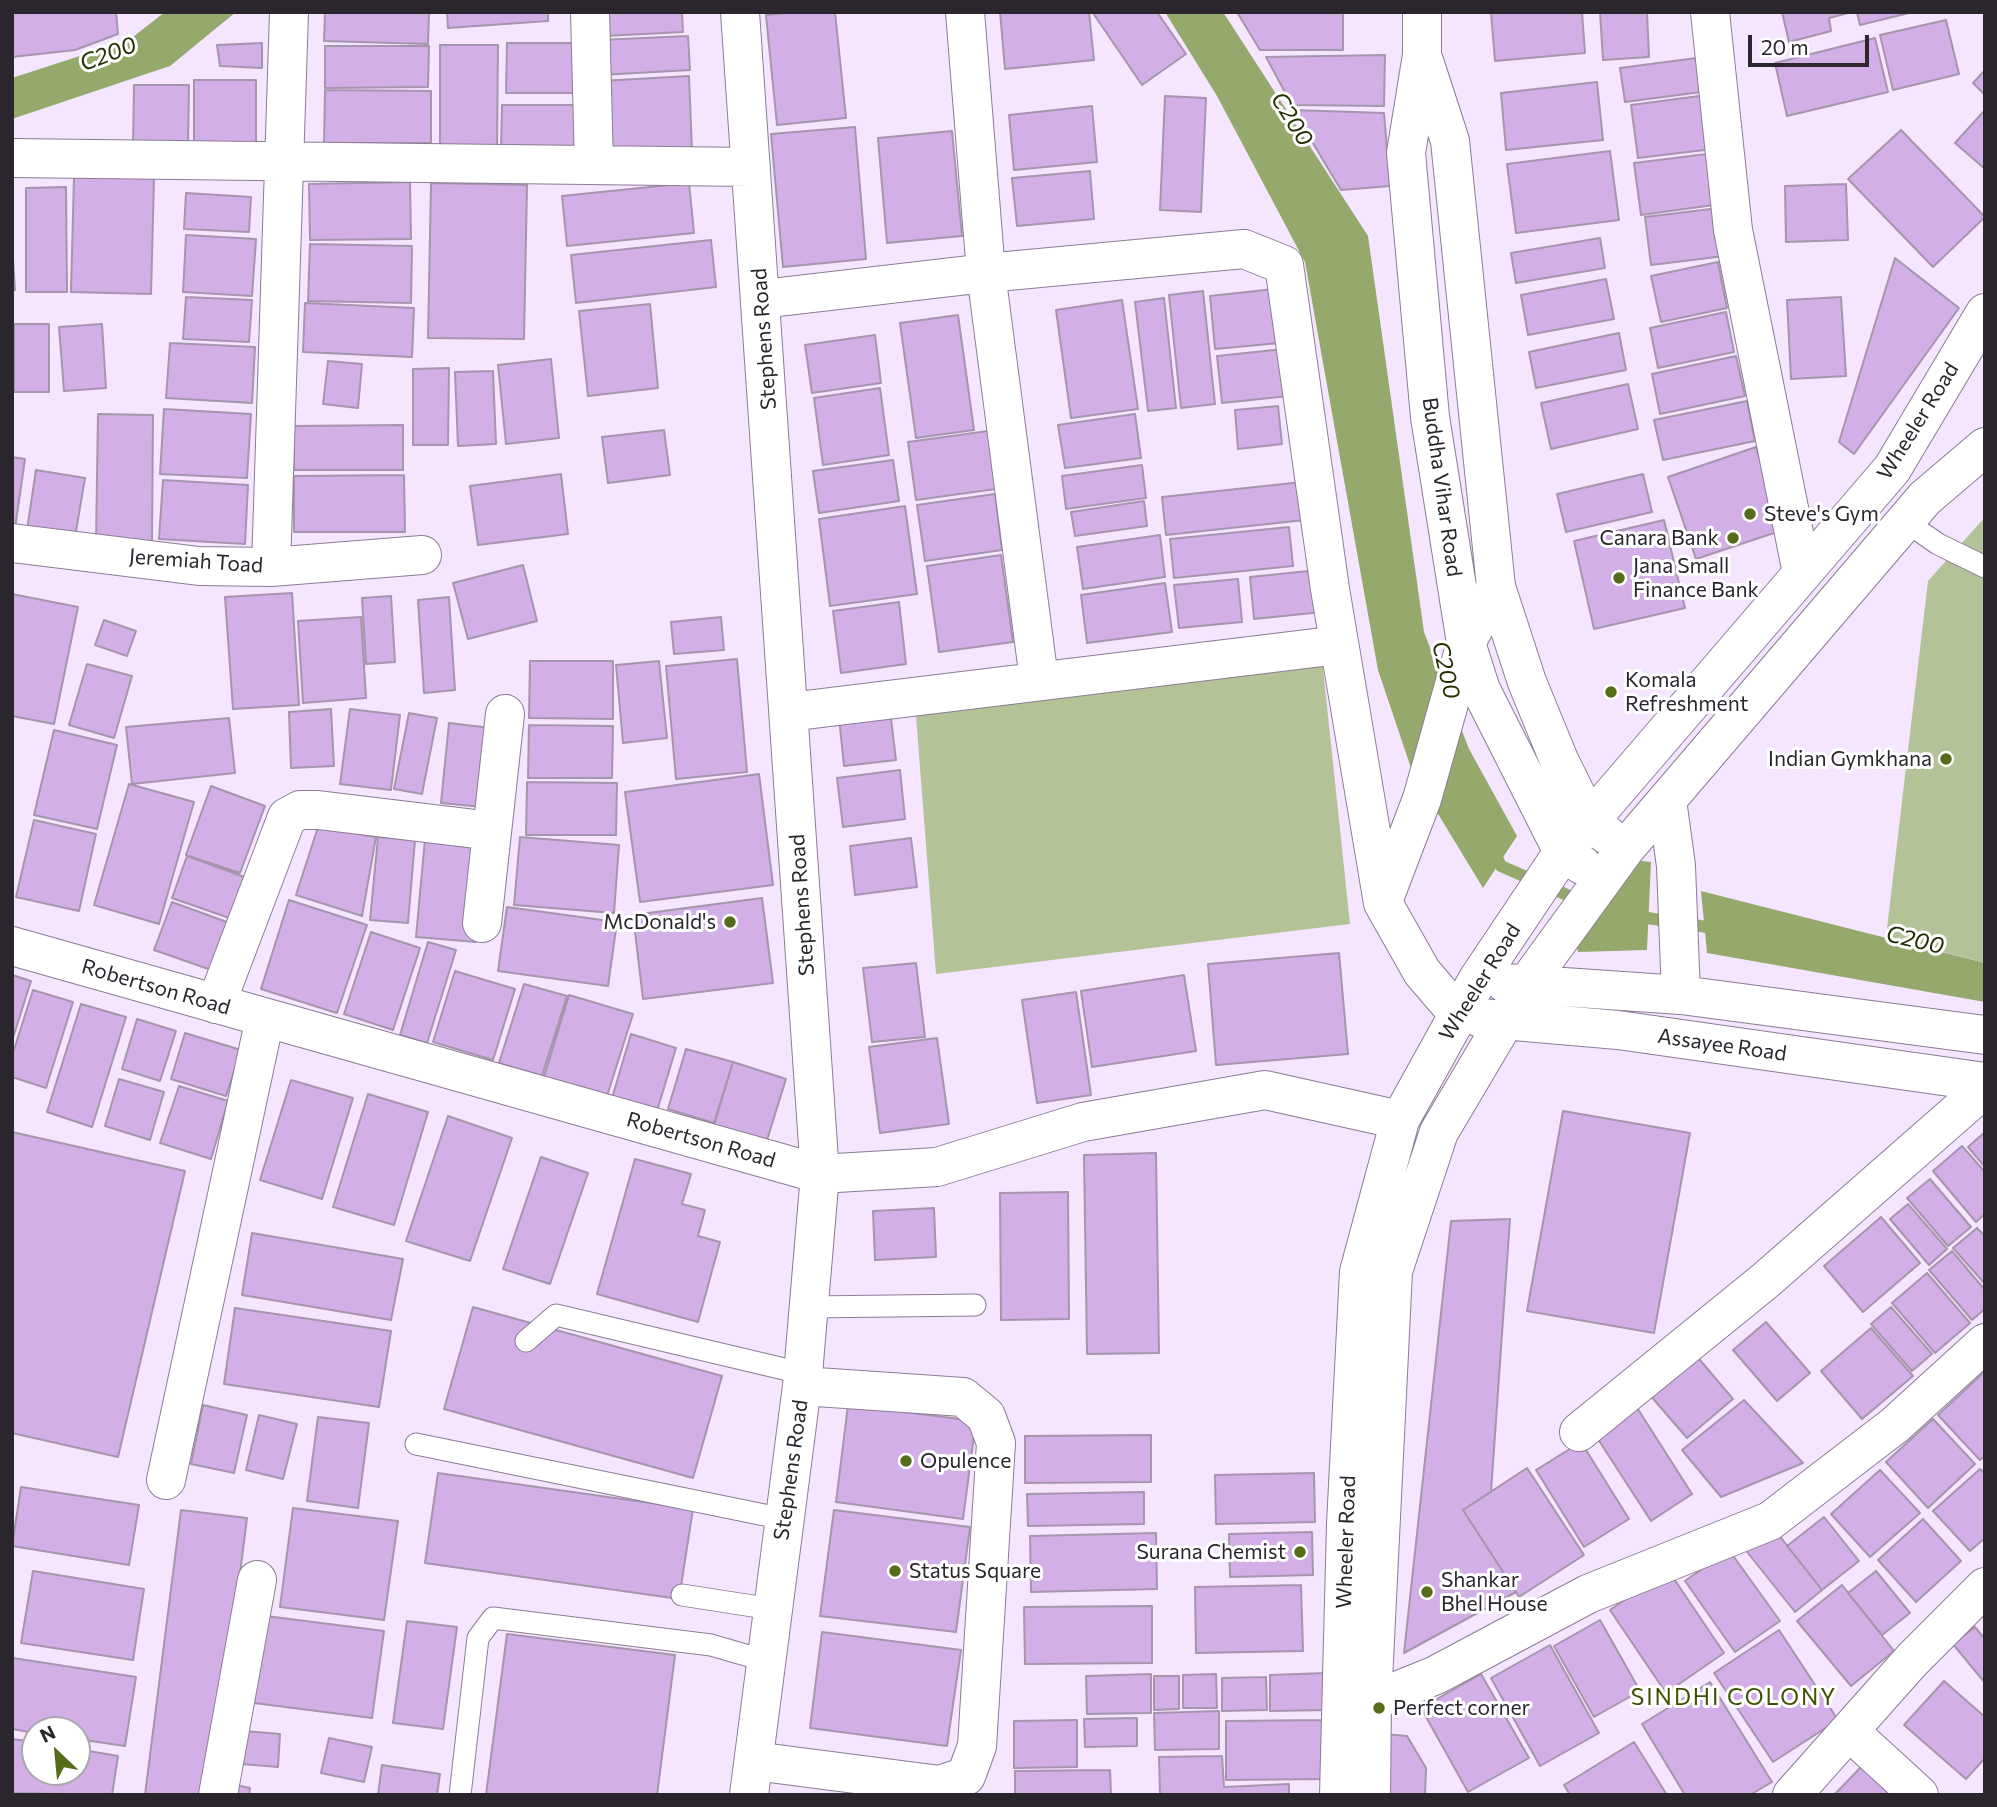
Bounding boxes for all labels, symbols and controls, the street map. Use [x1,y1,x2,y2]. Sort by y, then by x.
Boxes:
scale bar [1752,21,1873,65]
water label: C200 [76,31,140,77]
text: 20 m [1761,34,1809,59]
water label: C200 [1265,87,1319,151]
street label: Stephens Road [746,267,782,411]
street label: Wheeler Road [1872,358,1964,484]
street label: Buddha Vihar Road [1417,396,1467,578]
place label: Steve's Gym [1764,501,1879,527]
marker: Steve's Gym [1742,506,1758,522]
place label: Canara Bank [1599,525,1719,551]
marker: Canara Bank [1725,530,1741,546]
street label: Jeremiah Toad [128,544,264,578]
place label: Jana Small Finance Bank [1633,553,1759,603]
marker: Jana Small Finance Bank [1611,570,1627,586]
water label: C200 [1426,638,1466,702]
place label: Komala Refreshment [1625,667,1748,717]
marker: Komala Refreshment [1603,684,1619,700]
place label: Indian Gymkhana [1768,746,1932,772]
marker: Indian Gymkhana [1938,751,1954,767]
street label: Stephens Road [784,833,820,977]
place label: McDonald's [603,909,716,935]
marker: McDonald's [722,914,738,930]
street label: Wheeler Road [1434,919,1526,1045]
water label: C200 [1883,920,1947,960]
street label: Robertson Road [79,954,233,1020]
street label: Assayee Road [1656,1023,1788,1067]
street label: Robertson Road [624,1107,778,1173]
street label: Stephens Road [769,1398,813,1542]
place label: Opulence [920,1448,1011,1474]
marker: Opulence [898,1453,914,1469]
street label: Wheeler Road [1331,1475,1361,1609]
place label: Surana Chemist [1136,1539,1286,1565]
marker: Surana Chemist [1292,1544,1308,1560]
place label: Status Square [909,1558,1041,1584]
marker: Status Square [887,1563,903,1579]
place label: Shankar Bhel House [1441,1567,1548,1617]
marker: Shankar Bhel House [1419,1584,1435,1600]
district label: SINDHI COLONY [1632,1683,1836,1711]
place label: Perfect corner [1393,1695,1530,1721]
marker: Perfect corner [1371,1700,1387,1716]
north arrow [21,1716,91,1786]
text: N [36,1720,59,1747]

